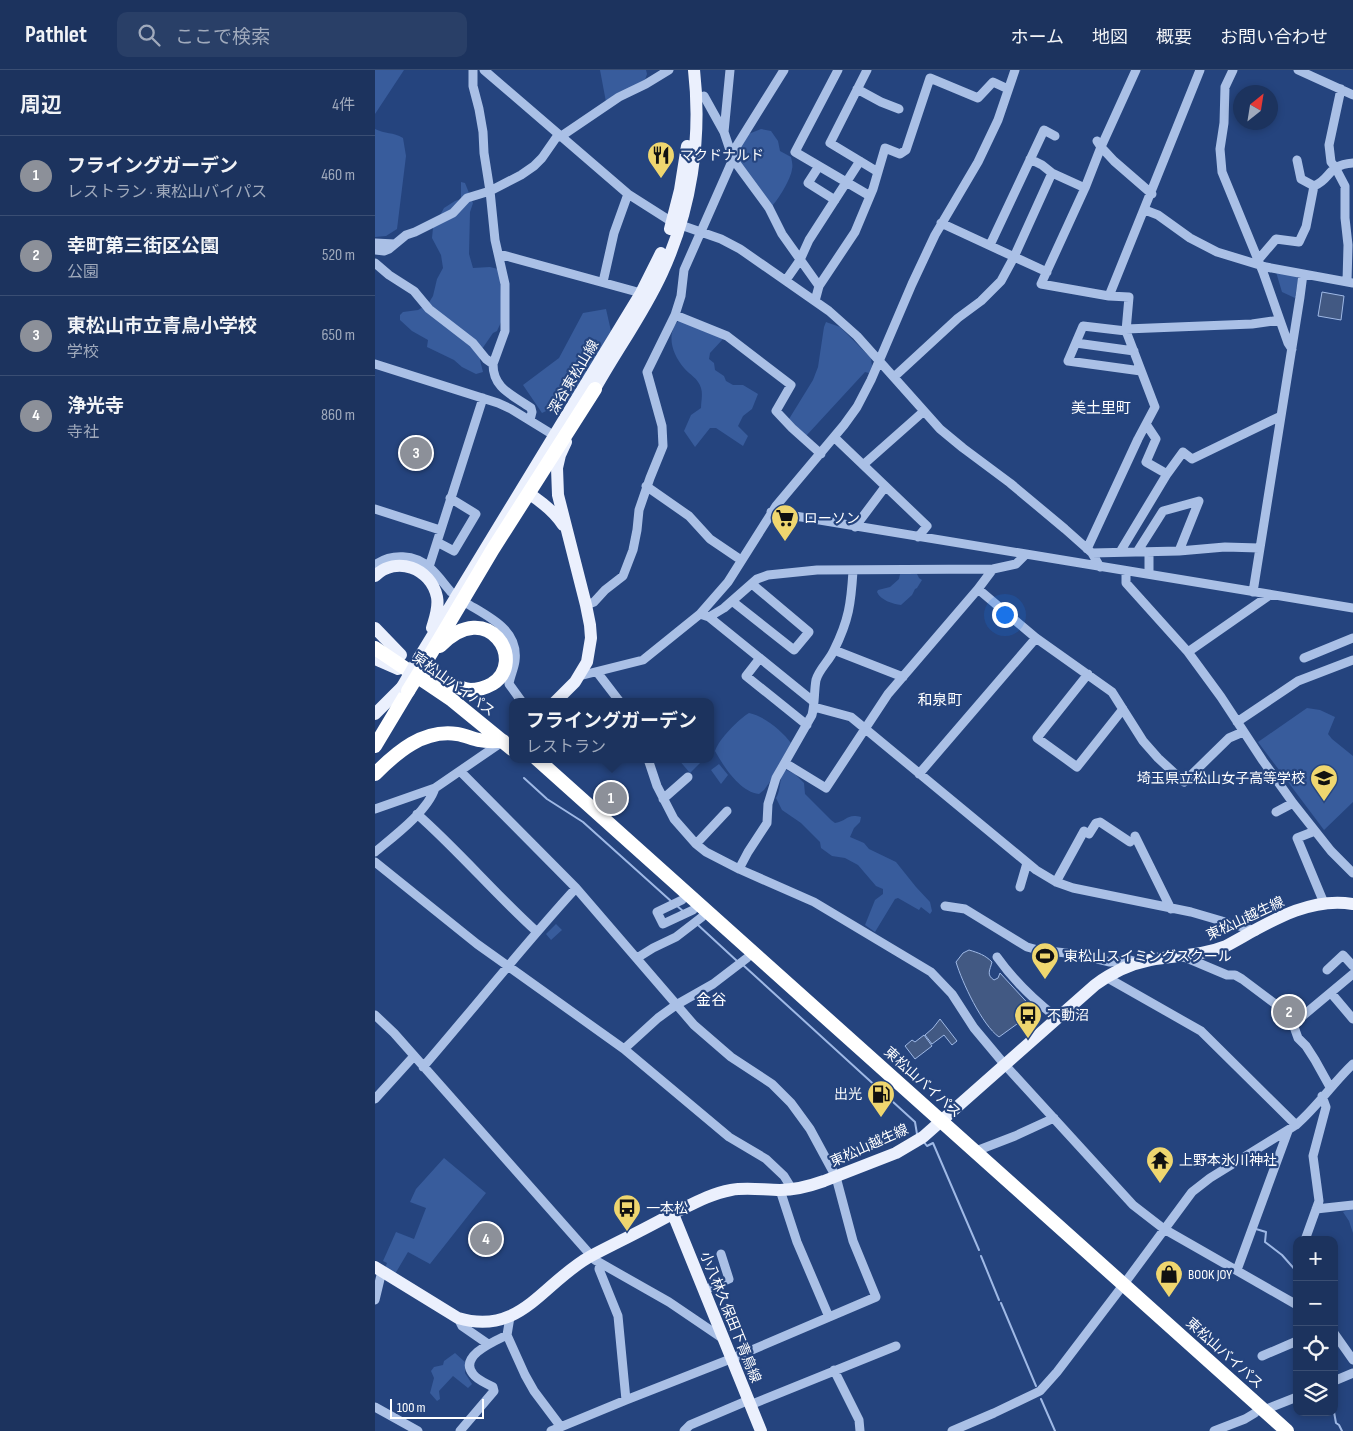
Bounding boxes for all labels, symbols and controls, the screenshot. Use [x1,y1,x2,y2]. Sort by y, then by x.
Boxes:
search box [117,12,467,57]
text: Pathlet [25,20,87,49]
icon: search [135,21,163,49]
text: ここで検索 [175,26,270,49]
text: ホーム [1011,27,1064,48]
text: 地図 [1092,27,1128,48]
text: 概要 [1156,27,1192,48]
text: お問い合わせ [1220,27,1328,48]
north arrow [1233,85,1278,130]
text: 周辺 [20,93,62,118]
text: 4件 [332,96,355,115]
restaurant icon: マクドナルド [646,140,676,179]
place label: マクドナルド [680,147,764,164]
text: フライングガーデン [67,155,238,178]
text: 1 [33,166,39,185]
text: 460 m [321,166,355,185]
text: レストラン · 東松山バイパス [67,183,267,202]
text: 幸町第三街区公園 [67,235,219,258]
text: 2 [32,246,40,265]
text: 520 m [322,246,355,265]
text: 公園 [67,263,99,282]
text: 東松山市立青鳥小学校 [67,315,257,338]
text: 3 [32,326,40,345]
text: 650 m [322,326,355,345]
street label: 深谷東松山線 [545,337,602,418]
text: 学校 [67,343,99,362]
text: 浄光寺 [67,395,124,418]
district label: 美土里町 [1071,399,1131,418]
text: 4 [32,406,40,425]
text: 860 m [321,406,355,425]
text: 寺社 [67,423,99,442]
pin: 3 [400,434,432,472]
supermarket icon: ローソン [770,503,800,542]
place label: ローソン [804,510,860,527]
your location [992,602,1018,628]
street label: 東松山バイパス [409,649,498,720]
district label: 和泉町 [917,691,963,710]
popup [509,698,714,763]
text: フライングガーデン [526,710,697,733]
text: レストラン [526,738,606,757]
school or university icon: 埼玉県立松山女子高等学校 [1309,763,1339,802]
place label: 埼玉県立松山女子高等学校 [1137,770,1305,787]
pin: 1 [595,779,627,817]
street label: 東松山越生線 [1204,893,1287,944]
sports icon: 東松山スイミングスクール [1030,941,1060,980]
place label: 東松山スイミングスクール [1064,948,1232,965]
district label: 金谷 [696,991,726,1010]
pin: 2 [1273,993,1305,1031]
bus stop icon: 不動沼 [1013,1000,1043,1039]
place label: 不動沼 [1047,1007,1089,1024]
street label: 東松山バイパス [881,1043,965,1121]
fuel station icon: 出光 [866,1079,896,1118]
place label: 出光 [834,1086,862,1103]
street label: 東松山越生線 [827,1121,911,1170]
temple icon: 上野本氷川神社 [1145,1145,1175,1184]
place label: 上野本氷川神社 [1179,1152,1277,1169]
bus stop icon: 一本松 [612,1193,642,1232]
place label: 一本松 [646,1200,688,1217]
pin: 4 [470,1220,502,1258]
map controls [1293,1236,1338,1416]
button: + [1293,1236,1338,1281]
street label: 小八林久保田下青鳥線 [696,1249,765,1385]
shop icon: BOOK JOY [1154,1259,1184,1298]
place label: BOOK JOY [1188,1266,1232,1283]
button: − [1293,1281,1338,1326]
street label: 東松山バイパス [1183,1314,1267,1392]
button: locate [1293,1326,1338,1371]
button: layers [1293,1371,1338,1416]
scale bar [390,1396,484,1419]
text: 100 m [397,1399,426,1416]

